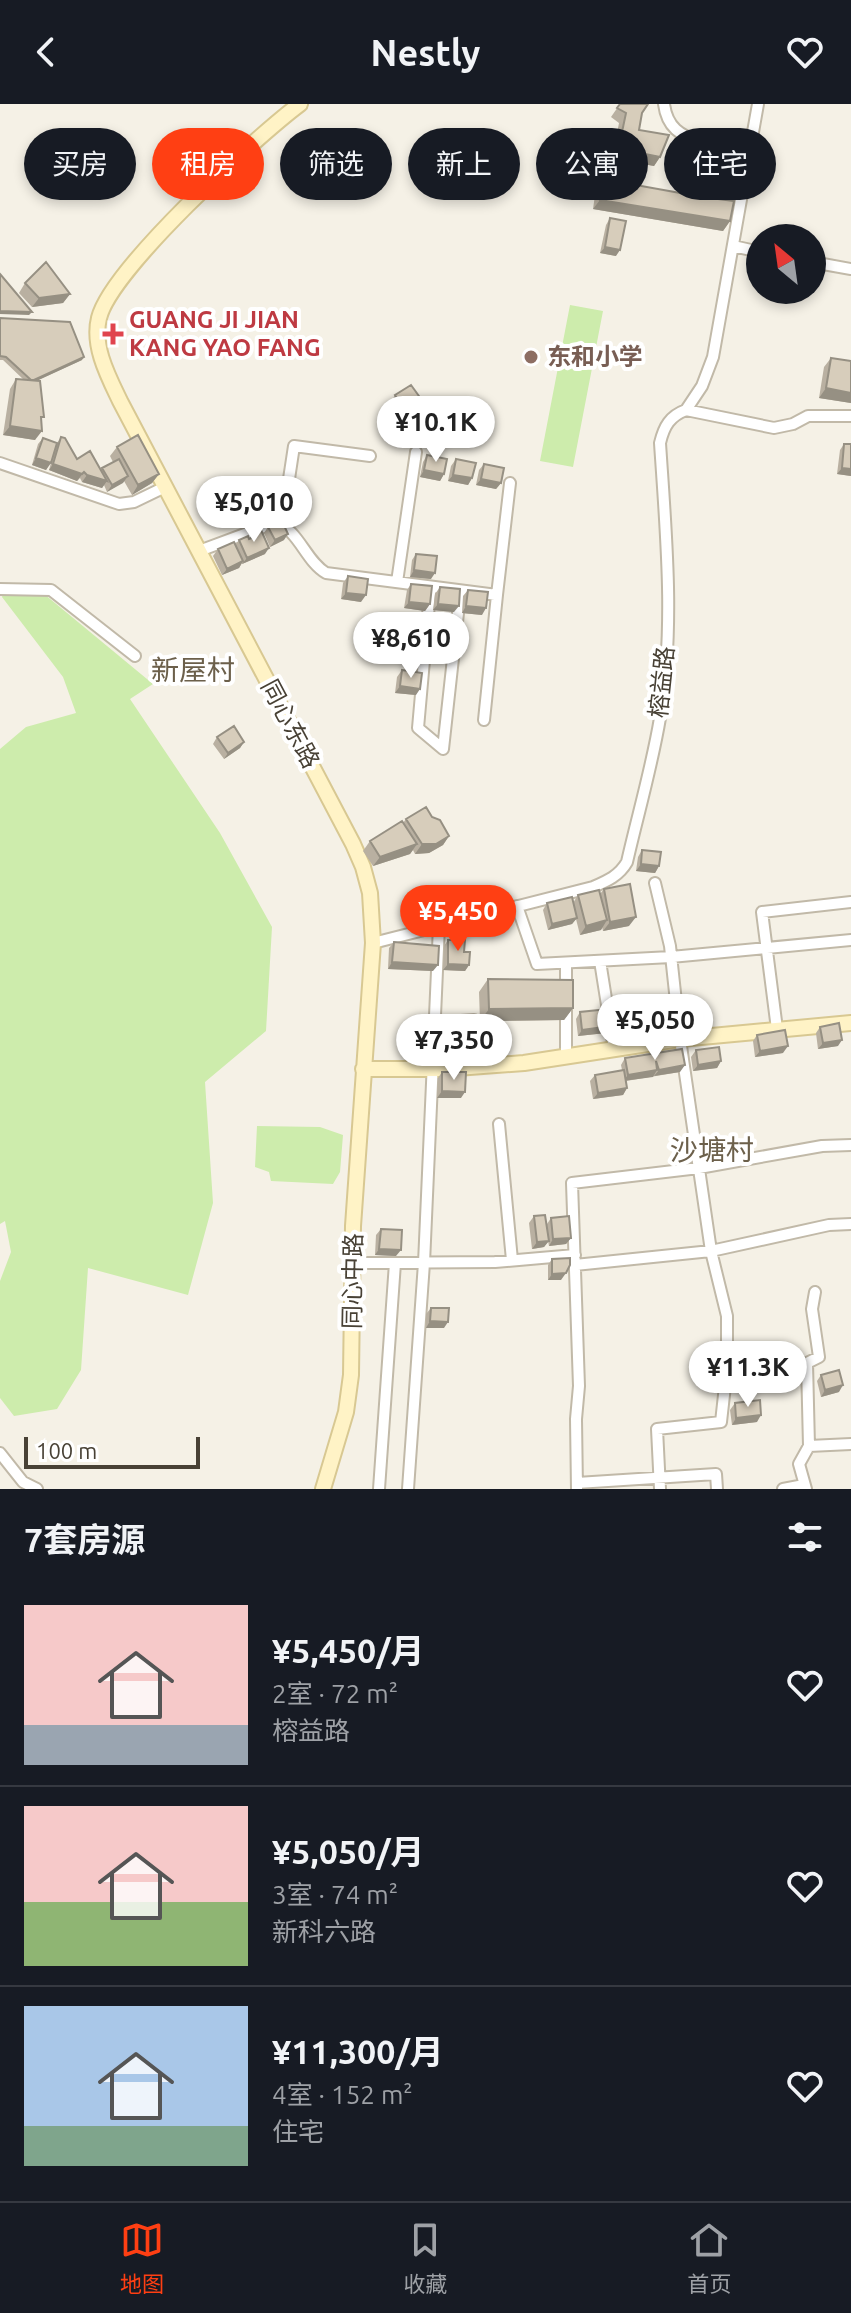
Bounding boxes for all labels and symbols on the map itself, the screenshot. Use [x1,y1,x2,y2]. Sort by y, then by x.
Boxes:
north arrow [746,224,826,304]
place label: GUANG JI JIAN KANG YAO FANG [129,306,321,361]
marker: GUANG JI JIAN KANG YAO FANG [104,325,122,343]
place label: 东和小学 [547,343,643,370]
marker: 东和小学 [522,348,540,366]
pin: ¥10.1K [371,396,501,464]
pin: ¥5,010 [189,476,319,544]
pin: ¥8,610 [346,612,476,680]
street label: 榕益路 [644,645,679,719]
district label: 新屋村 [151,654,235,685]
street label: 同心东路 [256,675,325,772]
pin: ¥5,450 [393,885,523,953]
pin: ¥5,050 [590,994,720,1062]
pin: ¥7,350 [389,1014,519,1082]
district label: 沙塘村 [670,1134,754,1165]
street label: 同心中路 [338,1233,367,1329]
pin: ¥11.3K [683,1341,813,1409]
scale bar [24,1433,200,1469]

